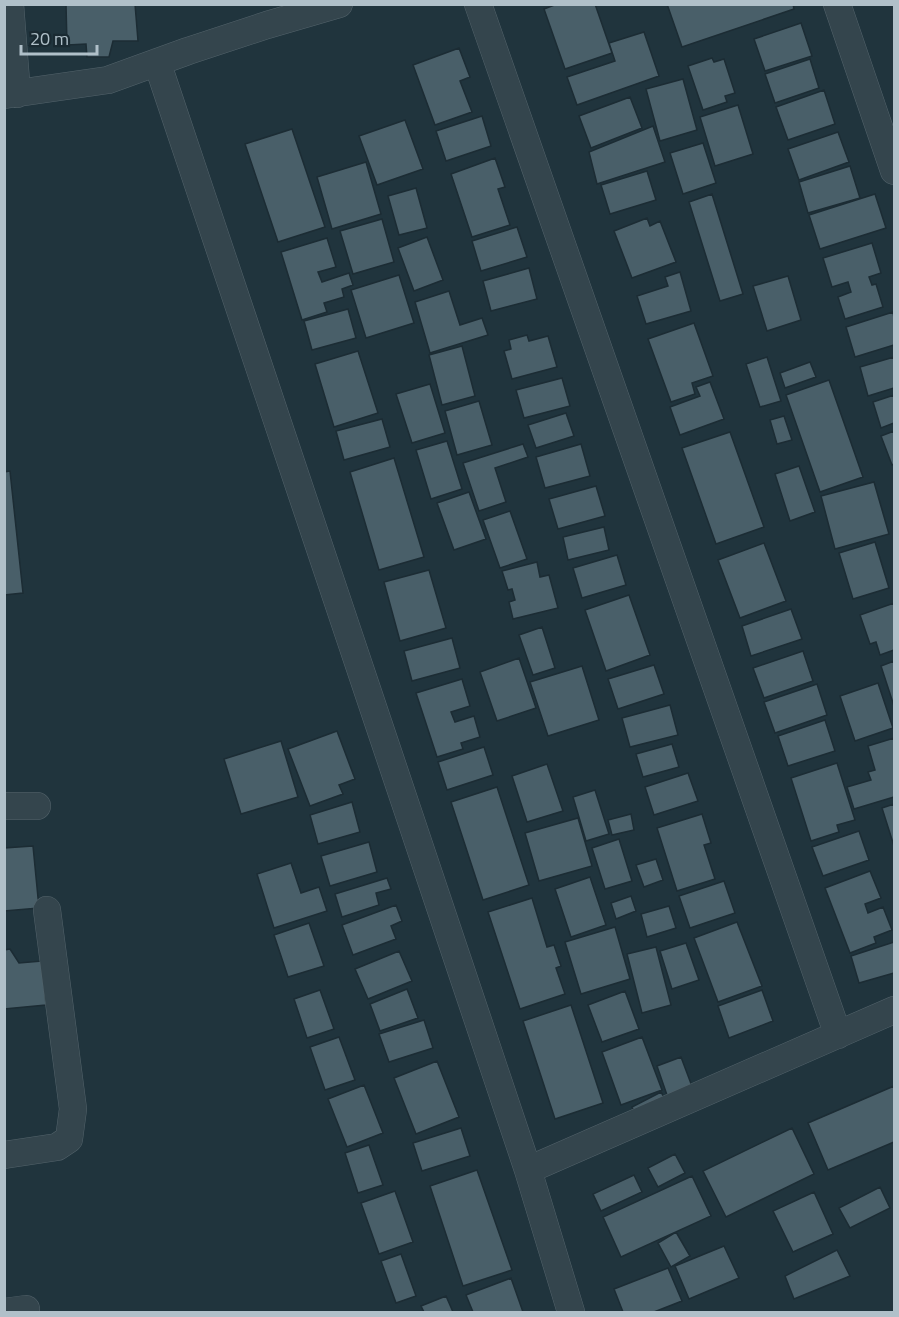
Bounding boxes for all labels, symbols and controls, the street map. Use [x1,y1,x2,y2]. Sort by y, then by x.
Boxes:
scale bar [21,18,98,56]
text: 20 m [30,25,69,52]

